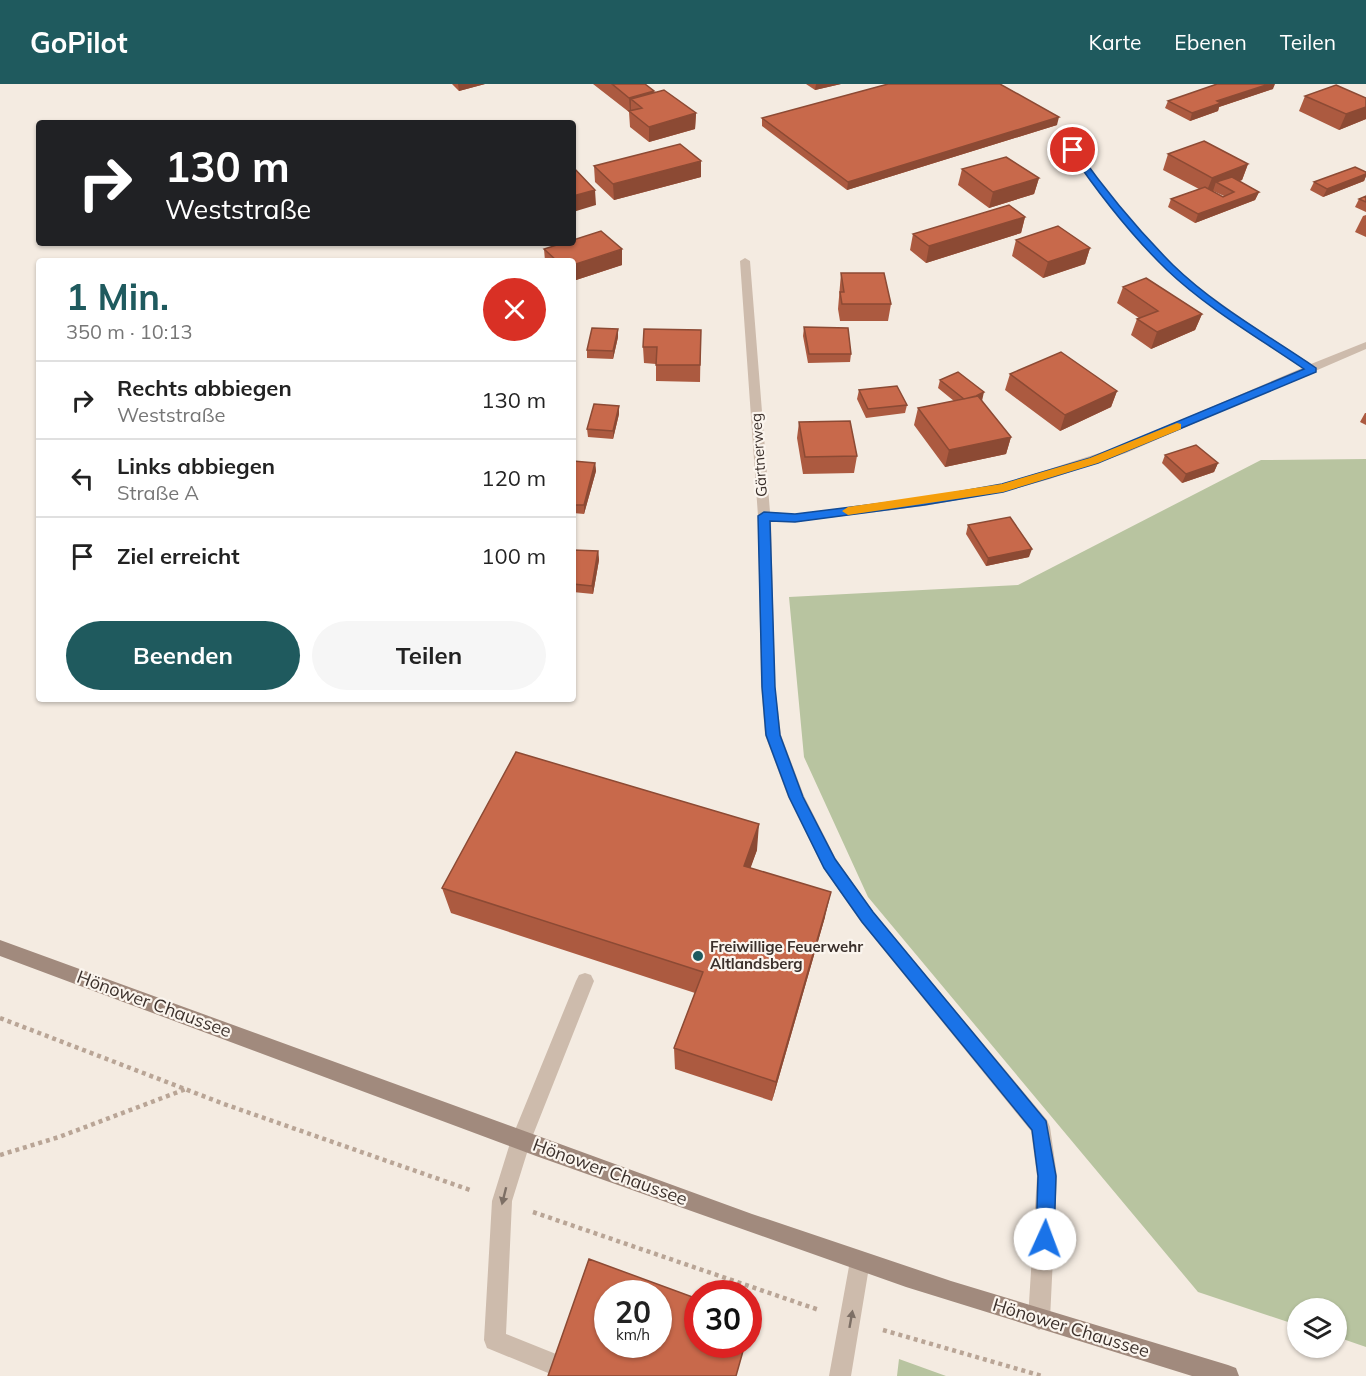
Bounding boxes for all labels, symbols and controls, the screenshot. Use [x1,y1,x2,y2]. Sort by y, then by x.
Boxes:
text: GoPilot [30,25,128,60]
text: Karte [1089,29,1141,55]
text: Ebenen [1174,29,1247,55]
text: Teilen [1280,29,1336,55]
pin [1047,124,1098,175]
icon: arrive [1056,133,1089,166]
text: 130 m [165,140,290,193]
icon: right [66,144,144,222]
text: Weststraße [165,192,311,226]
text: 1 Min. [66,274,169,319]
button: close [483,278,546,341]
text: 350 m · 10:13 [66,319,192,344]
text: Rechts abbiegen [117,374,292,402]
icon: right [66,384,99,417]
text: 130 m [481,386,546,414]
text: Weststraße [117,402,225,427]
street label: Gärtnerweg [746,412,771,498]
text: Links abbiegen [117,452,275,480]
icon: left [66,462,99,495]
text: 120 m [481,464,546,492]
text: Straße A [117,480,199,505]
icon: arrive [66,540,99,573]
text: Ziel erreicht [117,542,240,570]
text: 100 m [481,542,546,570]
button: Beenden [66,621,300,690]
button: Teilen [312,621,546,690]
place label: Freiwillige Feuerwehr Altlandsberg [710,937,863,973]
marker: Freiwillige Feuerwehr Altlandsberg [691,949,705,963]
street label: Hönower Chaussee [74,965,235,1042]
street label: Hönower Chaussee [530,1133,691,1210]
one-way arrow [498,1187,508,1205]
position arrow [1013,1207,1077,1271]
speed limit sign: 30 [684,1280,762,1358]
text: 20 [615,1293,651,1331]
street label: Hönower Chaussee [990,1293,1152,1362]
map controls [1287,1298,1347,1358]
button: layers [1287,1298,1347,1358]
one-way arrow [847,1309,856,1328]
text: km/h [616,1325,650,1344]

